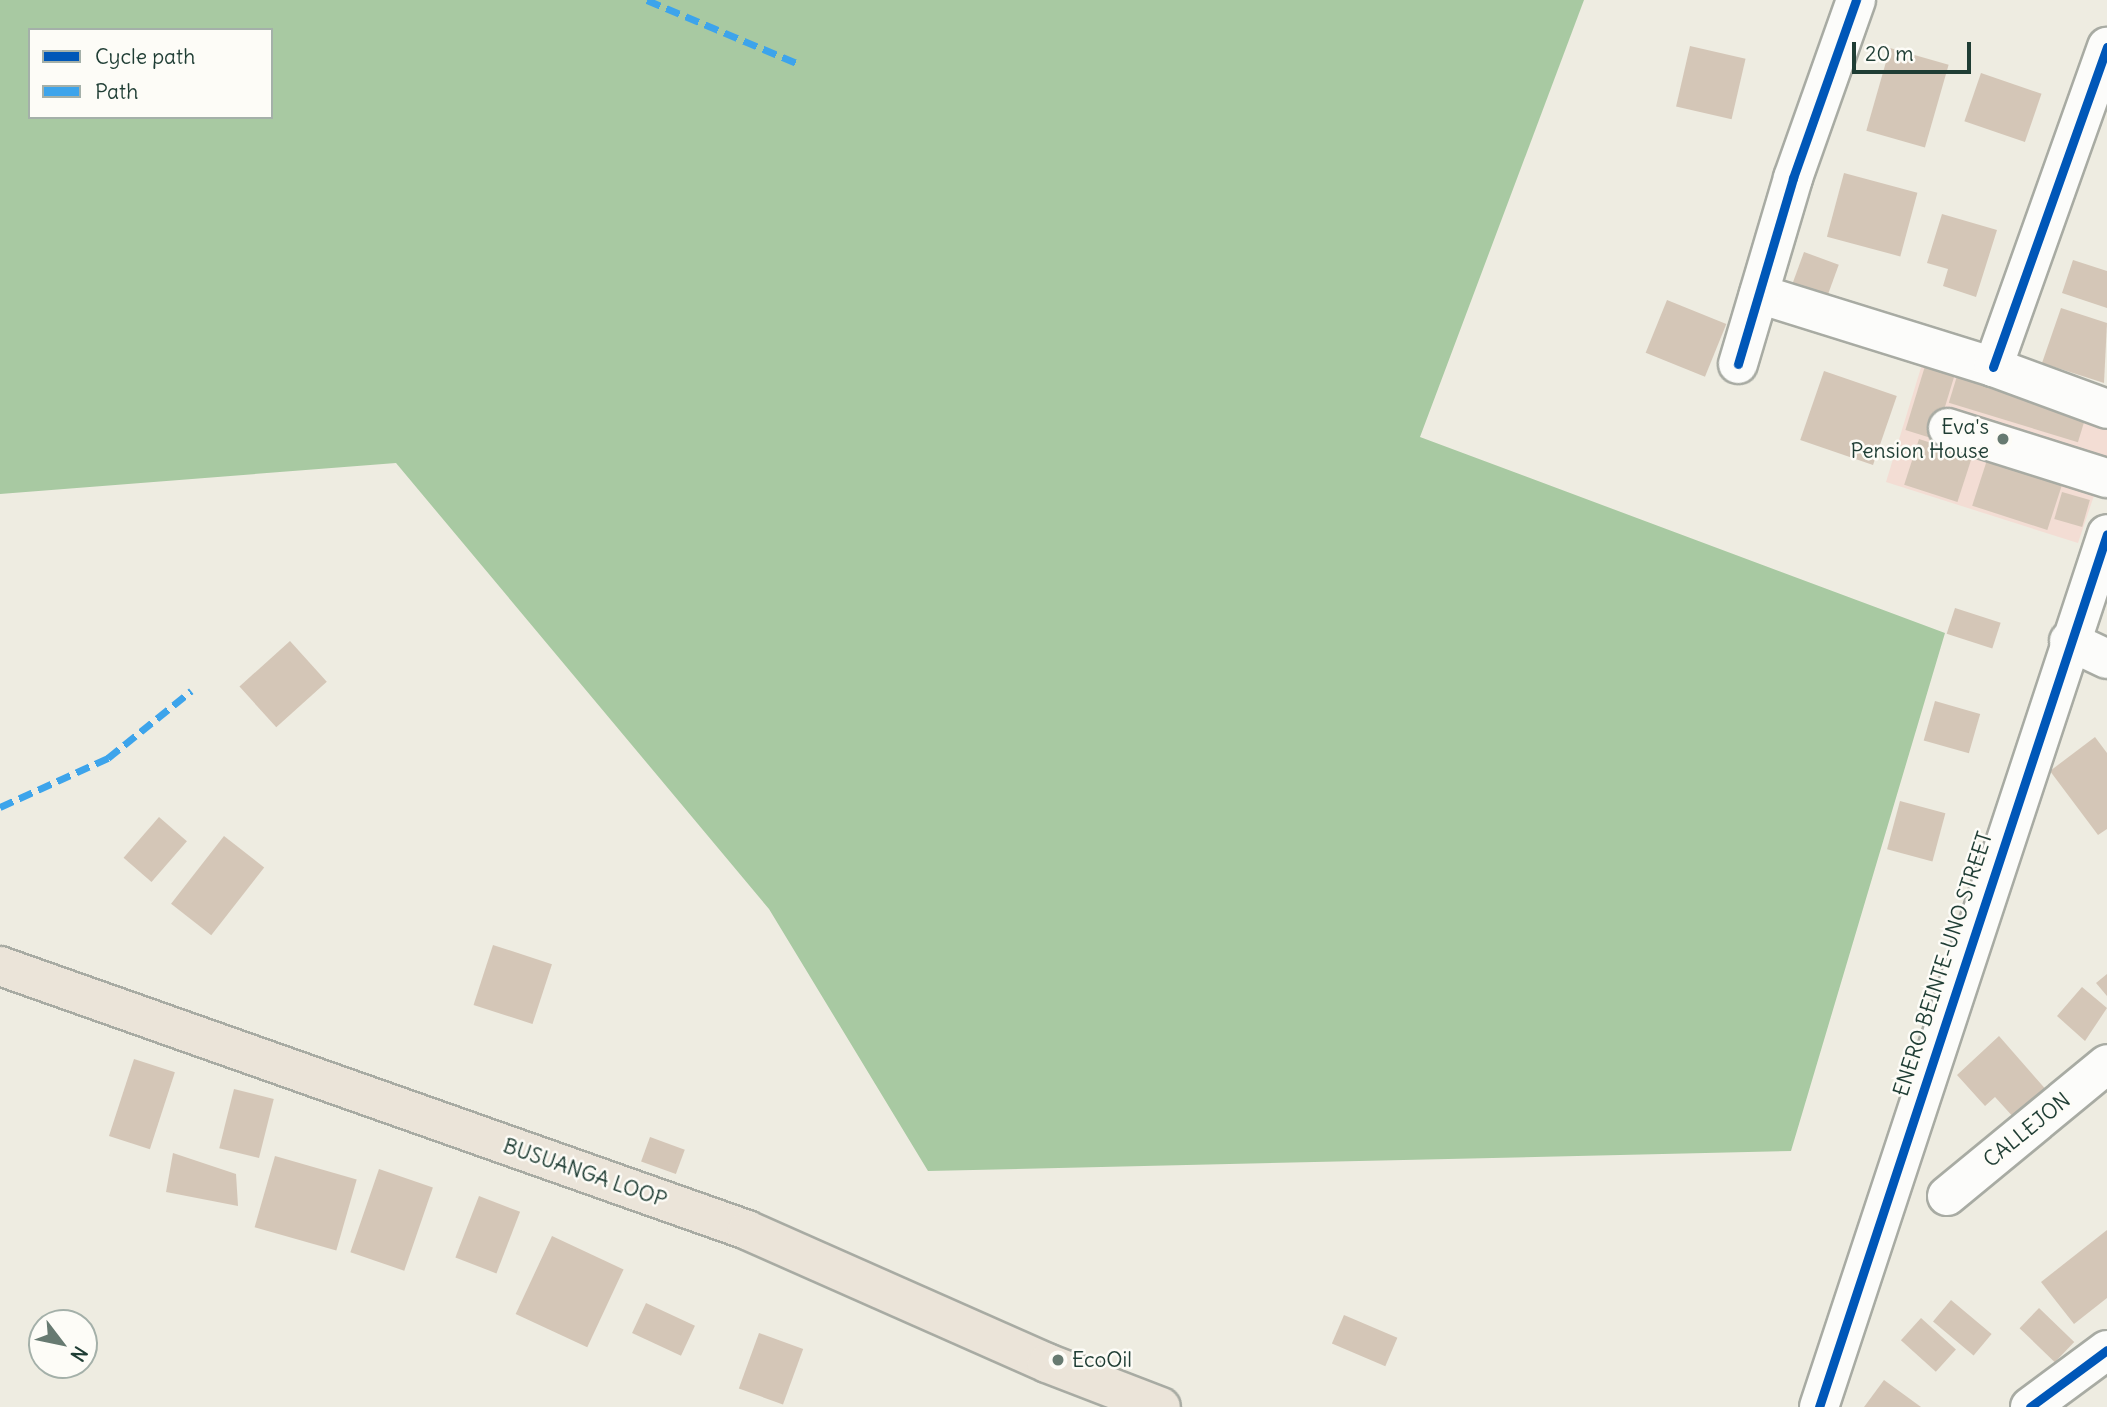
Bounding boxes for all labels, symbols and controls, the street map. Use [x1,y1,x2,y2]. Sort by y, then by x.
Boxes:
legend [28,28,273,119]
scale bar [1855,28,1974,72]
text: 20 m [1865,40,1914,67]
text: Cycle path [95,43,195,70]
text: Path [95,78,138,105]
place label: Eva's Pension House [1850,414,1989,464]
marker: Eva's Pension House [1995,431,2011,447]
street label: ENERO BEINTE-UNO STREET [1888,828,1998,1100]
street label: CALLEJON [1979,1087,2075,1173]
street label: BUSUANGA LOOP [500,1133,670,1213]
north arrow [28,1309,98,1379]
text: N [65,1342,93,1366]
place label: EcoOil [1072,1347,1132,1373]
marker: EcoOil [1050,1352,1066,1368]

